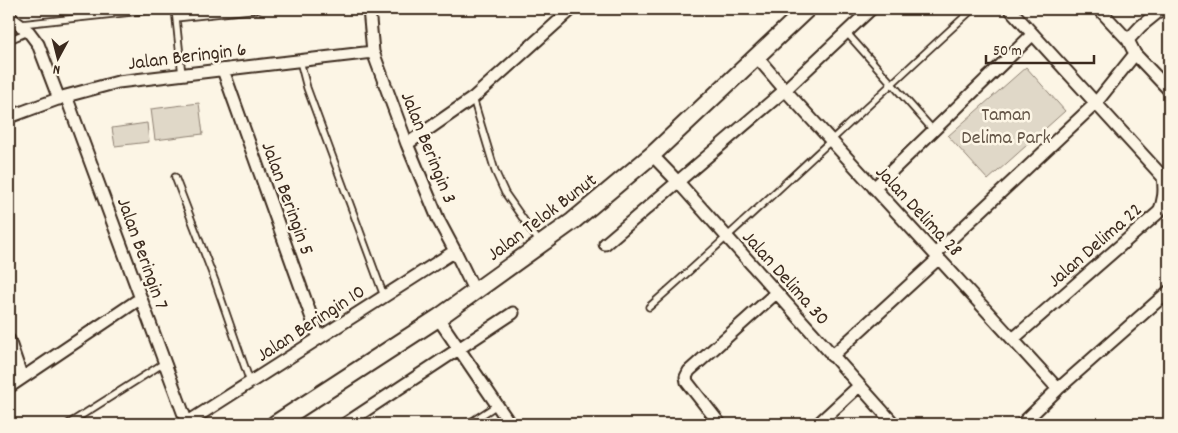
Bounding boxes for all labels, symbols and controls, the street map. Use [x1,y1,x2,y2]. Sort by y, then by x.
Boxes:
north arrow [32,32,82,82]
scale bar [986,32,1093,64]
street label: Jalan Beringin 6 [126,37,248,79]
text: 50 m [993,41,1022,63]
text: N [52,59,61,79]
street label: Jalan Beringin 3 [392,88,462,208]
park label: Taman Delima Park [961,102,1051,153]
street label: Jalan Beringin 5 [253,138,320,260]
street label: Jalan Delima 28 [868,160,968,264]
street label: Jalan Telok Bunut [482,168,604,269]
street label: Jalan Beringin 7 [108,194,174,314]
street label: Jalan Delima 22 [1043,197,1149,295]
street label: Jalan Delima 30 [734,225,835,333]
street label: Jalan Beringin 10 [252,279,372,370]

